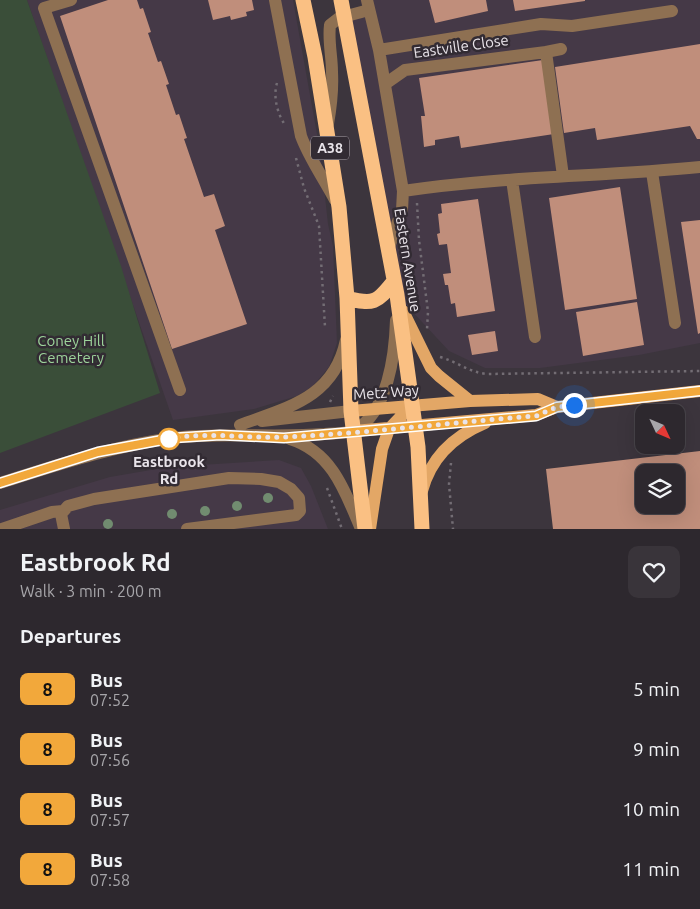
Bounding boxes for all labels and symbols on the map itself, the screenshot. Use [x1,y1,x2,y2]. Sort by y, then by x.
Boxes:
street label: Eastville Close [412,31,510,61]
road number: A38 [311,136,349,160]
street label: Eastern Avenue [391,207,425,313]
park label: Coney Hill Cemetery [37,332,105,366]
street label: Metz Way [352,381,420,403]
your location [562,393,587,418]
north arrow [635,404,685,454]
marker: Eastbrook Rd [158,428,180,450]
place label: Eastbrook Rd [133,453,206,487]

